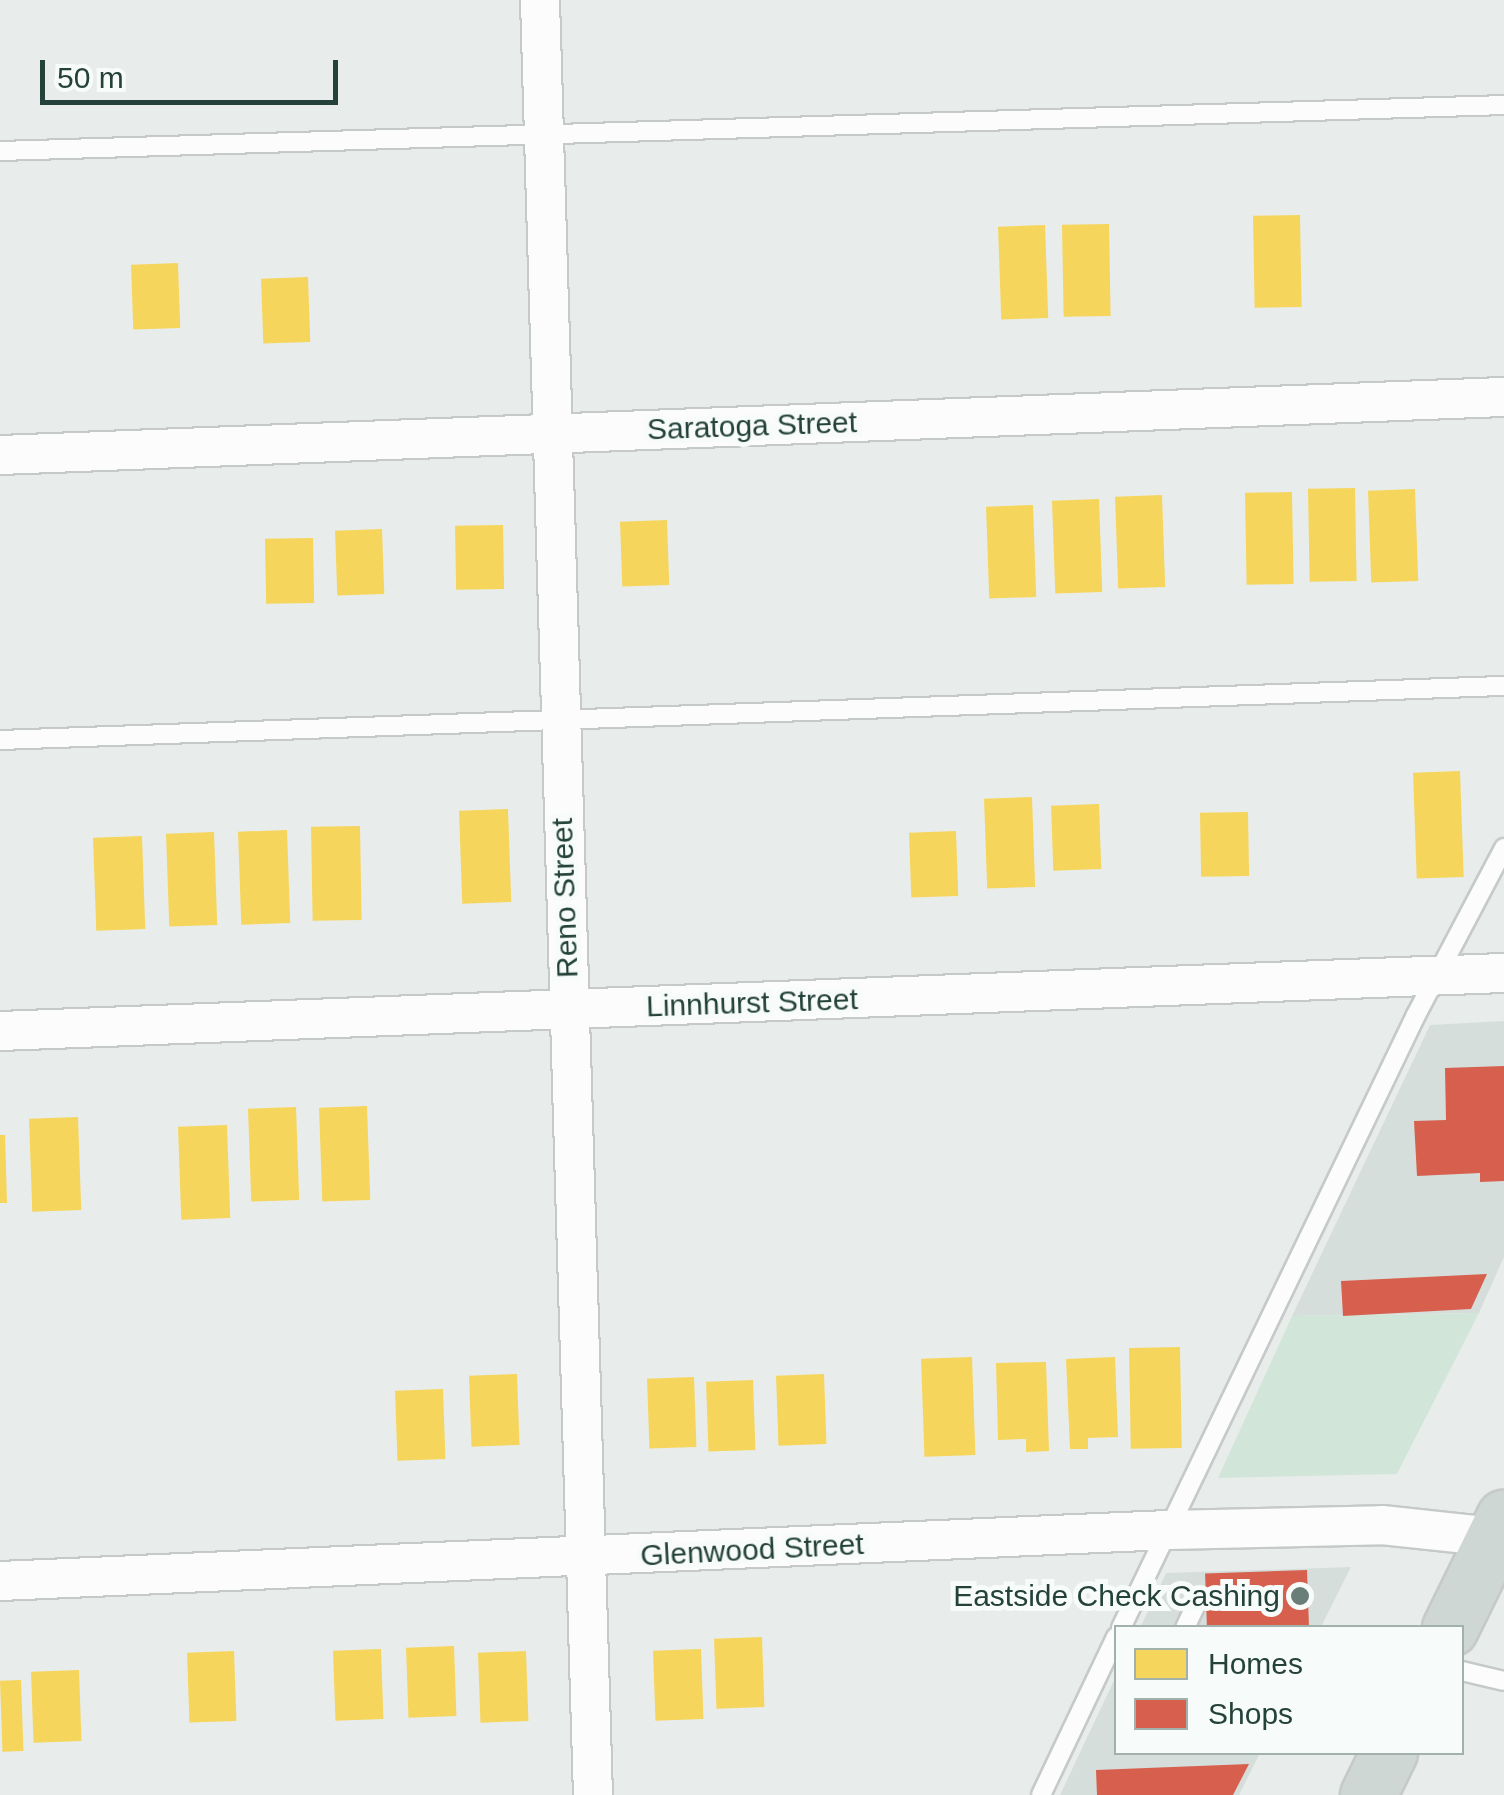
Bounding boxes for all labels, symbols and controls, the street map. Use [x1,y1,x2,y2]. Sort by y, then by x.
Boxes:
scale bar [45,40,342,102]
text: 50 m [57,61,124,94]
street label: Saratoga Street [646,404,858,448]
street label: Reno Street [544,817,586,979]
street label: Linnhurst Street [646,981,858,1025]
street label: Glenwood Street [639,1526,865,1574]
place label: Eastside Check Cashing [953,1578,1280,1614]
marker: Eastside Check Cashing [1289,1585,1311,1607]
legend [1114,1625,1464,1755]
text: Homes [1208,1647,1303,1680]
text: Shops [1208,1697,1293,1730]

